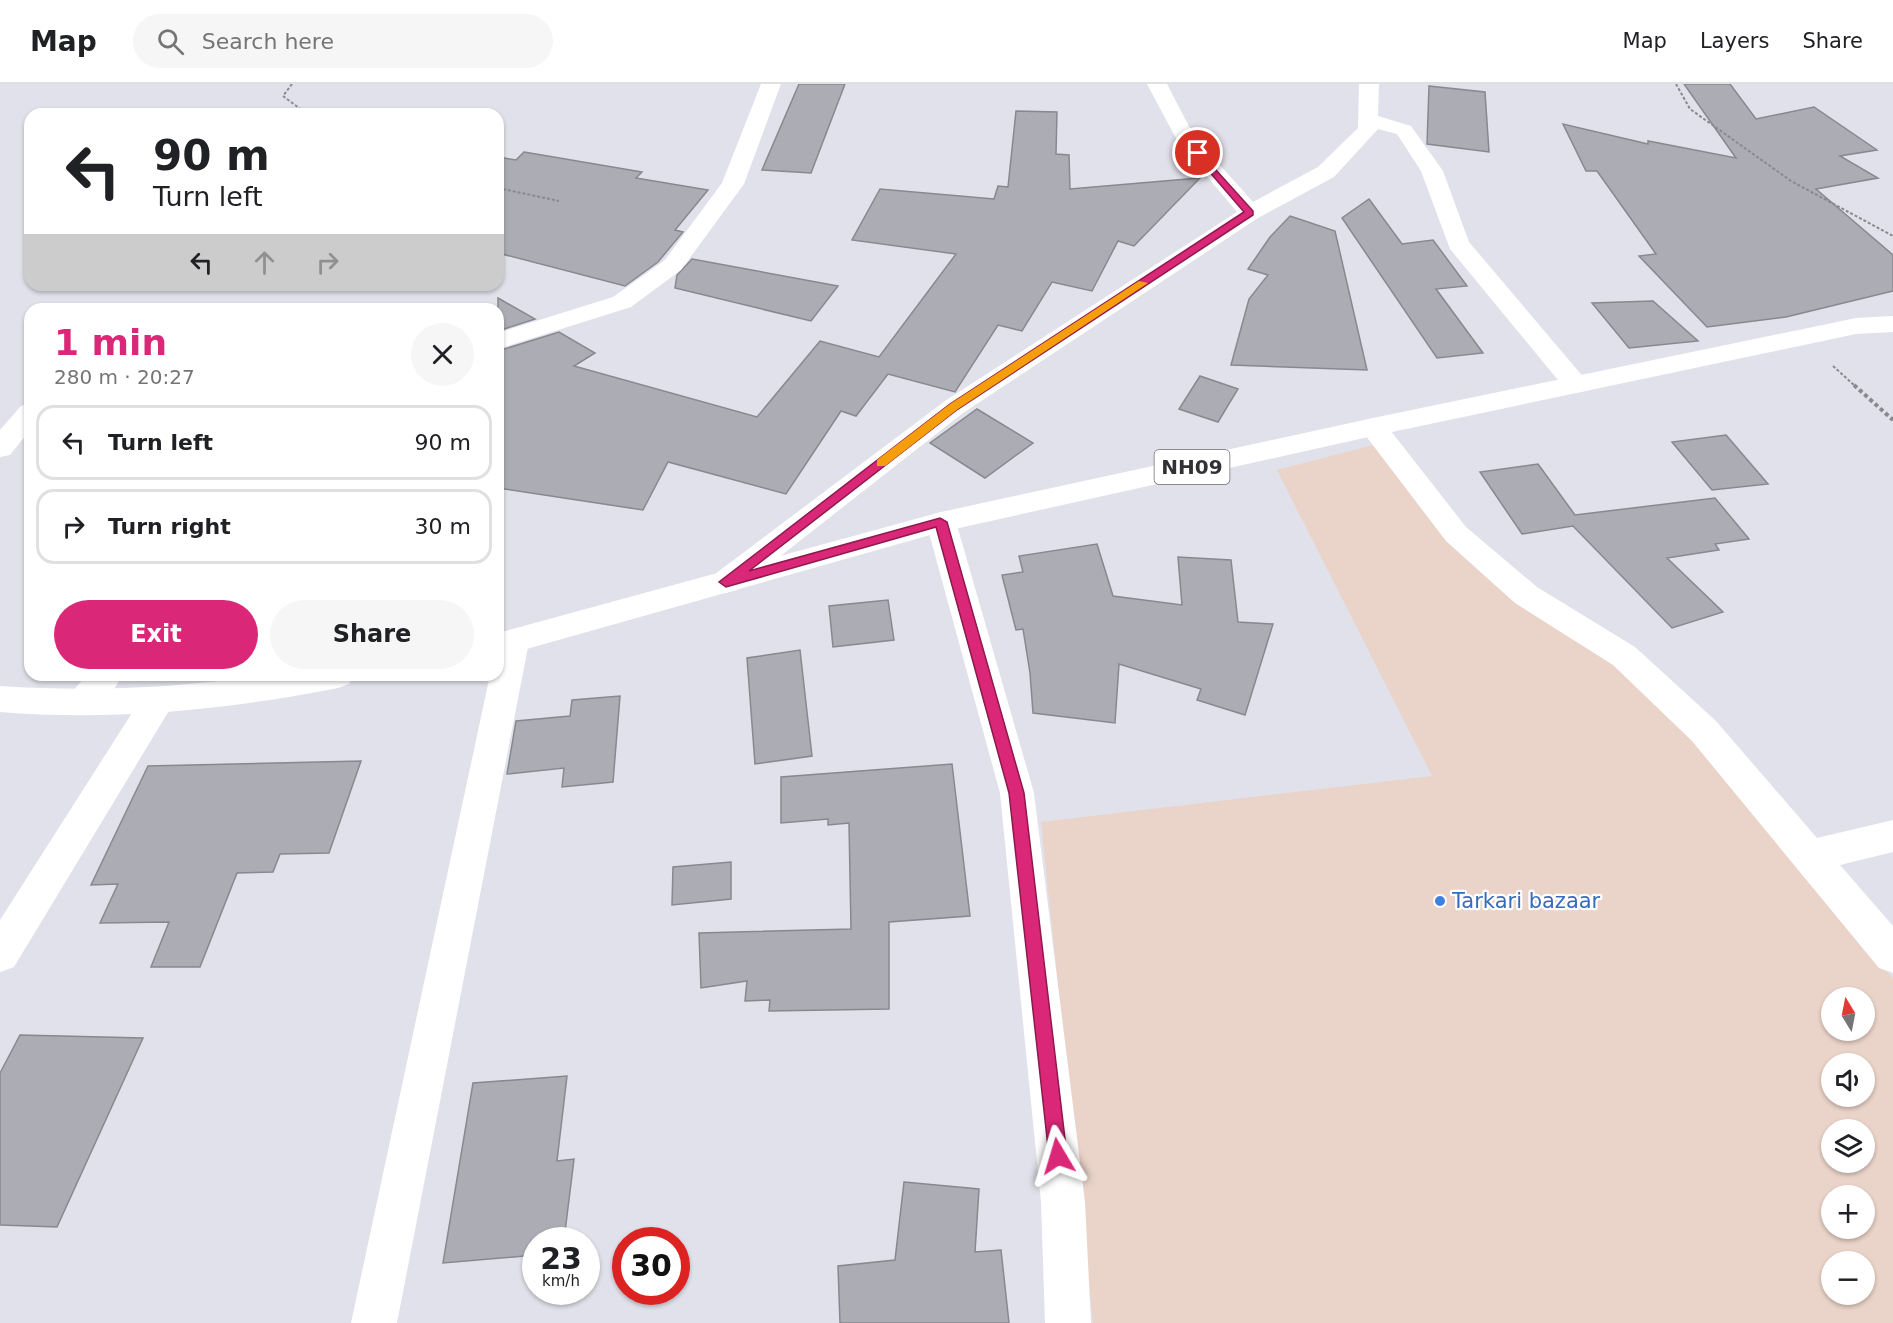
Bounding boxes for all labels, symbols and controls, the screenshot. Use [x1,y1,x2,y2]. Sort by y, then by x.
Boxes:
search box [133,14,553,68]
text: Map [30,25,97,58]
icon: search [154,25,187,58]
text: Search here [202,29,334,54]
text: Map [1623,29,1667,53]
text: Layers [1700,29,1769,53]
text: Share [1802,29,1863,53]
pin [1172,127,1223,178]
text: 90 m [153,131,270,180]
icon: left [54,132,132,210]
icon: arrive [1181,136,1214,169]
text: Turn left [153,181,263,212]
icon: left [185,246,218,279]
icon: ahead [248,246,281,279]
icon: right [311,246,344,279]
text: 1 min [54,322,167,363]
button: close [411,323,474,386]
text: 280 m · 20:27 [54,365,195,389]
icon: left [57,426,90,459]
text: Turn left [108,430,213,455]
text: 90 m [415,430,471,455]
road number: NH09 [1154,450,1230,484]
icon: right [57,510,90,543]
text: Turn right [108,514,231,539]
text: 30 m [415,514,471,539]
button: Exit [54,600,258,669]
button: Share [270,600,474,669]
place label: Tarkari bazaar [1451,889,1601,913]
marker: Tarkari bazaar [1433,894,1447,908]
north arrow [1821,987,1875,1041]
map controls [1821,987,1875,1305]
button: sound [1821,1053,1875,1107]
button: layers [1821,1119,1875,1173]
position arrow [1026,1124,1090,1188]
button: + [1821,1185,1875,1239]
speed limit sign: 30 [612,1227,690,1305]
text: 23 [540,1241,582,1276]
button: − [1821,1251,1875,1305]
text: km/h [542,1272,580,1290]

